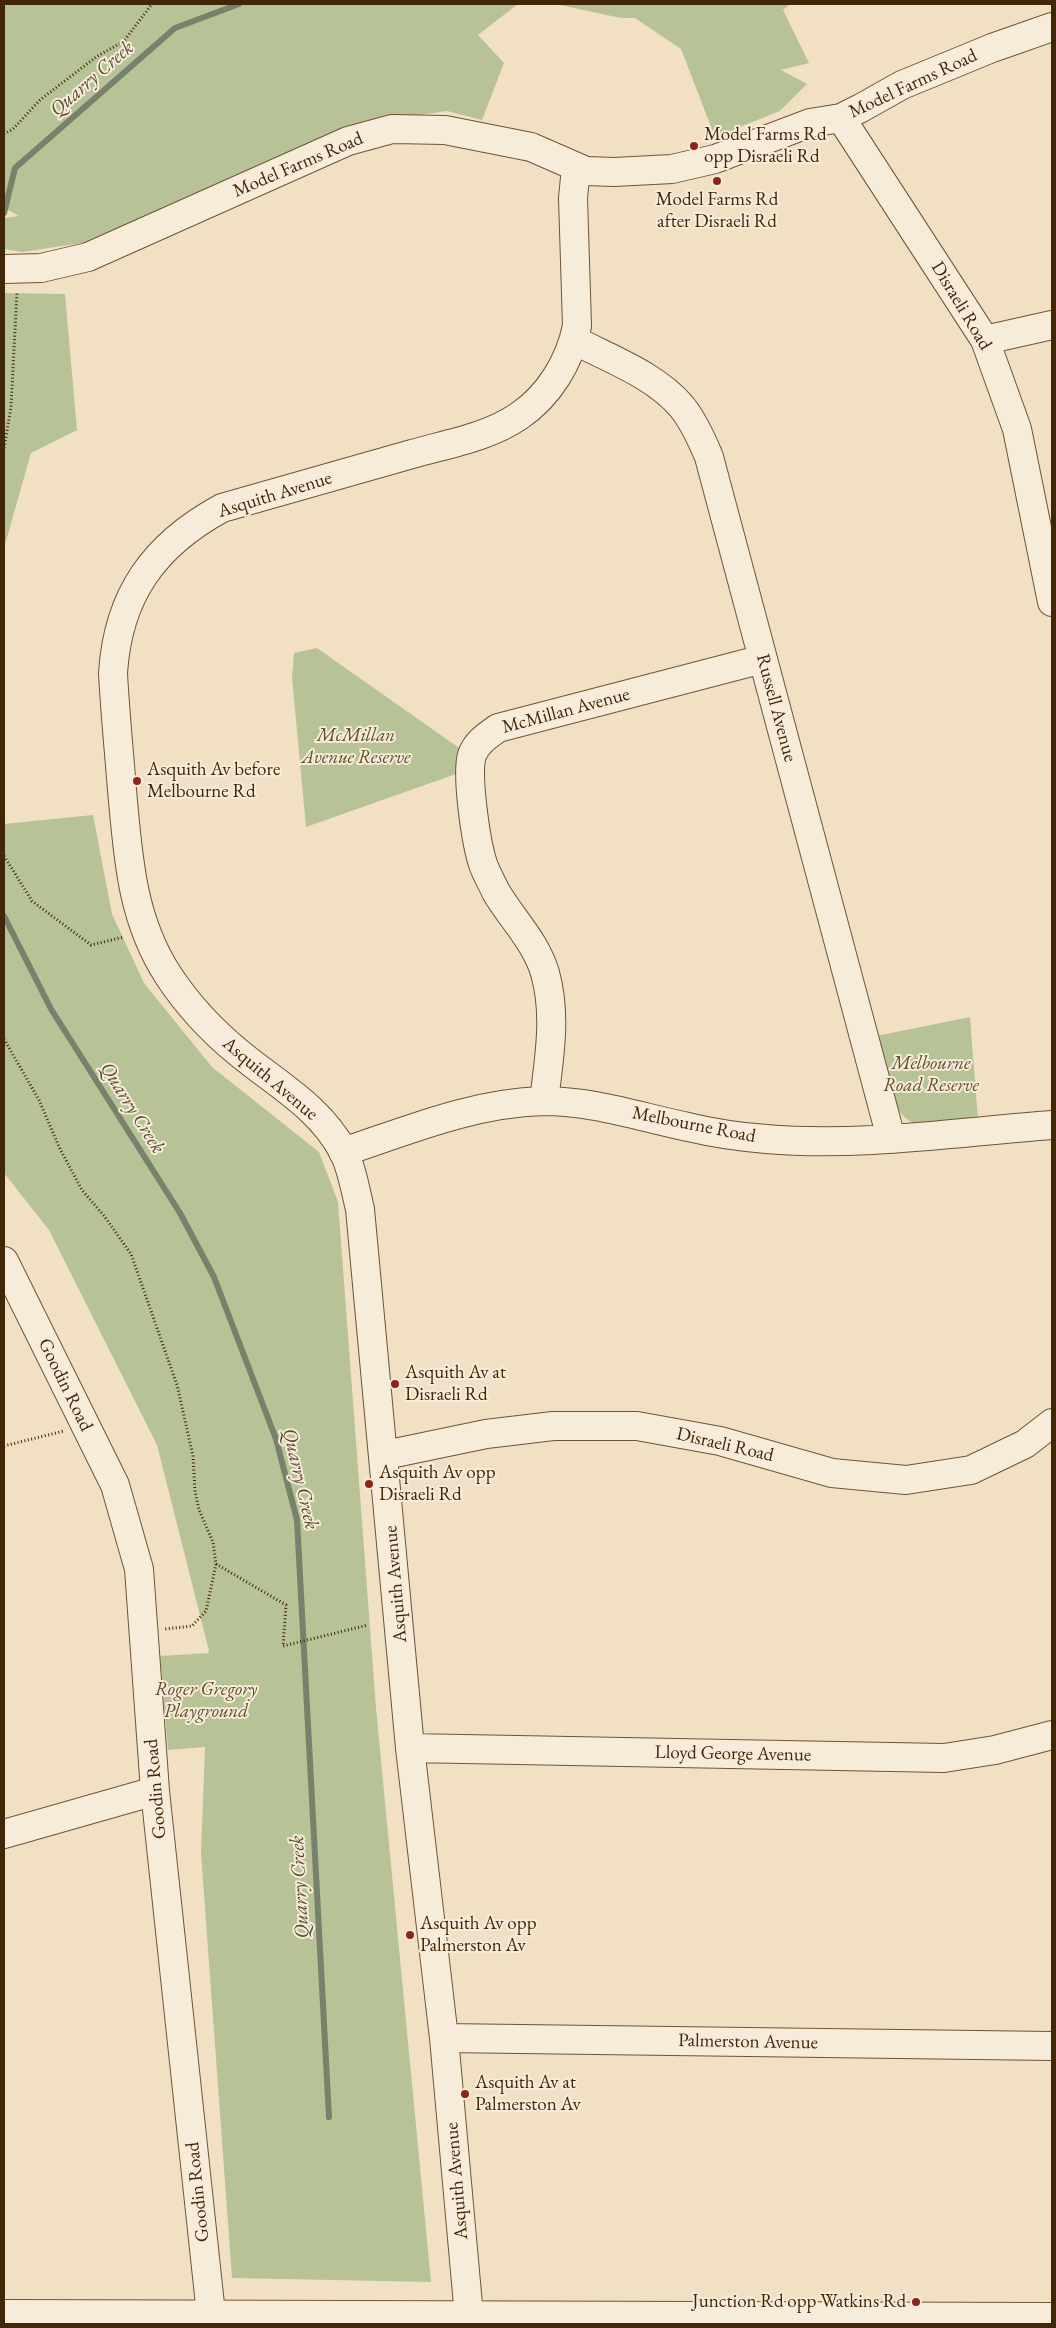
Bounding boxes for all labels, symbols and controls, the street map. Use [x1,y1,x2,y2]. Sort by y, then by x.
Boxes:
water label: Quarry Creek [45,36,139,122]
street label: Model Farms Road [845,44,981,124]
place label: Model Farms Rd opp Disraeli Rd [704,124,826,168]
street label: Model Farms Road [230,127,366,203]
marker: Model Farms Rd opp Disraeli Rd [688,140,700,152]
marker: Model Farms Rd after Disraeli Rd [711,175,723,187]
place label: Model Farms Rd after Disraeli Rd [656,189,778,233]
street label: Disraeli Road [926,258,996,354]
street label: Asquith Avenue [215,467,335,523]
street label: Russell Avenue [751,652,801,764]
street label: McMillan Avenue [500,683,632,739]
park label: McMillan Avenue Reserve [301,725,411,769]
place label: Asquith Av before Melbourne Rd [147,759,280,803]
marker: Asquith Av before Melbourne Rd [131,775,143,787]
street label: Asquith Avenue [217,1032,323,1126]
park label: Melbourne Road Reserve [883,1053,979,1097]
water label: Quarry Creek [94,1058,170,1158]
street label: Melbourne Road [630,1102,758,1148]
street label: Goodin Road [33,1335,97,1435]
place label: Asquith Av at Disraeli Rd [405,1362,506,1406]
marker: Asquith Av at Disraeli Rd [389,1378,401,1390]
street label: Disraeli Road [674,1423,776,1467]
water label: Quarry Creek [277,1426,323,1532]
place label: Asquith Av opp Disraeli Rd [379,1462,495,1506]
marker: Asquith Av opp Disraeli Rd [363,1478,375,1490]
street label: Asquith Avenue [380,1524,412,1644]
park label: Roger Gregory Playground [155,1679,257,1723]
street label: Goodin Road [140,1738,172,1840]
street label: Lloyd George Avenue [654,1741,812,1767]
water label: Quarry Creek [285,1835,315,1939]
place label: Asquith Av opp Palmerston Av [420,1913,536,1957]
marker: Asquith Av opp Palmerston Av [404,1929,416,1941]
street label: Palmerston Avenue [678,2029,818,2055]
place label: Asquith Av at Palmerston Av [475,2072,581,2116]
marker: Asquith Av at Palmerston Av [459,2088,471,2100]
street label: Asquith Avenue [441,2121,473,2241]
street label: Goodin Road [181,2141,215,2243]
place label: Junction Rd opp Watkins Rd [692,2291,906,2313]
marker: Junction Rd opp Watkins Rd [910,2296,922,2308]

